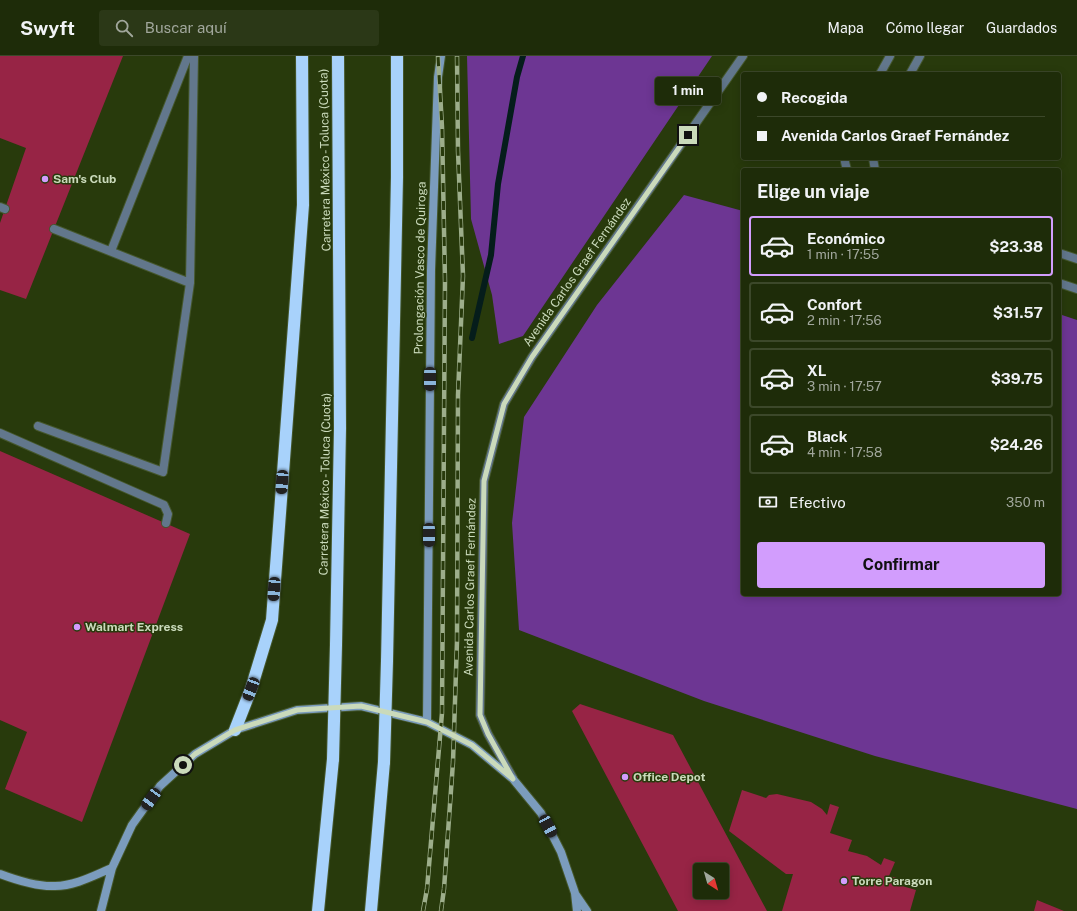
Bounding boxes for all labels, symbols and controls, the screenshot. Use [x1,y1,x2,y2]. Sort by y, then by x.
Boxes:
search box [99,10,379,46]
text: Swyft [20,17,75,39]
icon: search [113,17,135,39]
text: Buscar aquí [145,19,227,36]
text: Mapa [828,20,864,36]
text: Cómo llegar [886,20,964,36]
text: Guardados [986,20,1057,36]
street label: Carretera México - Toluca (Cuota) [316,69,334,251]
callout: 1 min [655,77,721,105]
text: 1 min [672,83,704,98]
text: Recogida [781,89,848,106]
route end [679,126,697,144]
text: Avenida Carlos Graef Fernández [781,127,1009,144]
place label: Sam's Club [53,172,116,186]
marker: Sam's Club [40,174,50,184]
street label: Prolongación Vasco de Quiroga [411,181,429,355]
text: Elige un viaje [757,181,870,202]
street label: Avenida Carlos Graef Fernández [520,195,634,349]
icon: car [759,228,795,264]
text: Económico [807,230,885,247]
text: $23.38 [989,238,1043,255]
text: 1 min · 17:55 [807,247,879,262]
icon: car [759,294,795,330]
text: Confort [807,296,862,313]
text: $31.57 [993,304,1043,321]
text: 2 min · 17:56 [807,313,882,328]
icon: car [759,360,795,396]
text: XL [807,362,826,379]
car [424,367,436,391]
text: $39.75 [991,370,1043,387]
text: 3 min · 17:57 [807,379,882,394]
street label: Carretera México - Toluca (Cuota) [316,393,334,575]
icon: car [759,426,795,462]
text: Black [807,428,847,445]
text: $24.26 [990,436,1043,453]
text: 4 min · 17:58 [807,445,882,460]
car [275,470,289,494]
icon: cash [757,491,779,513]
text: Efectivo [789,494,846,511]
text: 350 m [1006,495,1045,510]
street label: Avenida Carlos Graef Fernández [461,498,479,676]
car [423,523,435,547]
button: Confirmar [757,542,1045,588]
car [267,577,281,601]
place label: Walmart Express [85,620,183,634]
marker: Walmart Express [72,622,82,632]
car [241,676,261,702]
route start [174,756,192,774]
place label: Office Depot [633,770,705,784]
marker: Office Depot [620,772,630,782]
car [139,786,163,812]
car [537,813,559,839]
north arrow [693,863,729,899]
map controls [693,863,729,899]
place label: Torre Paragon [852,874,932,888]
marker: Torre Paragon [839,876,849,886]

